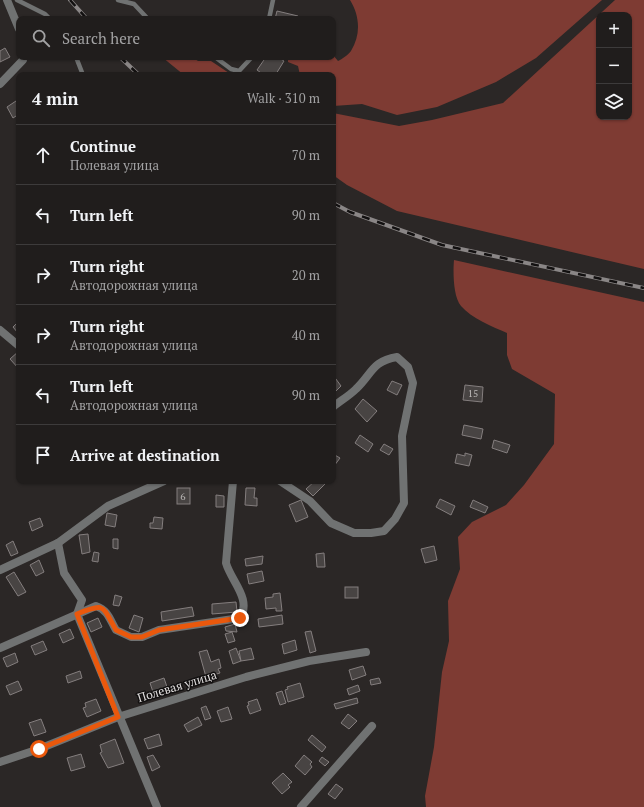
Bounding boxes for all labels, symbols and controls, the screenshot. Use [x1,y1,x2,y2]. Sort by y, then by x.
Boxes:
map controls [596,12,632,120]
button: + [596,12,632,48]
search box [16,16,336,60]
icon: search [30,27,52,49]
text: Search here [62,28,140,48]
button: − [596,48,632,84]
button: layers [596,84,632,120]
text: 4 min [32,87,79,110]
text: Walk · 310 m [247,89,320,107]
text: Continue [70,136,136,156]
icon: ahead [32,144,54,166]
text: 70 m [292,146,320,164]
text: Полевая улица [70,156,159,174]
icon: left [32,204,54,226]
text: Turn left [70,205,134,225]
text: 90 m [292,206,320,224]
text: Turn right [70,256,145,276]
icon: right [32,264,54,286]
text: 20 m [292,266,320,284]
text: Автодорожная улица [70,276,198,294]
text: Turn right [70,316,145,336]
icon: right [32,324,54,346]
text: 40 m [292,326,320,344]
text: Автодорожная улица [70,336,198,354]
text: Turn left [70,376,134,396]
icon: left [32,384,54,406]
text: 90 m [292,386,320,404]
house number: 15 [468,387,478,400]
text: Автодорожная улица [70,396,198,414]
icon: arrive [32,444,54,466]
text: Arrive at destination [70,445,220,465]
house number: 6 [180,490,186,503]
route end [231,609,249,627]
street label: Полевая улица [135,667,219,705]
route start [30,740,48,758]

